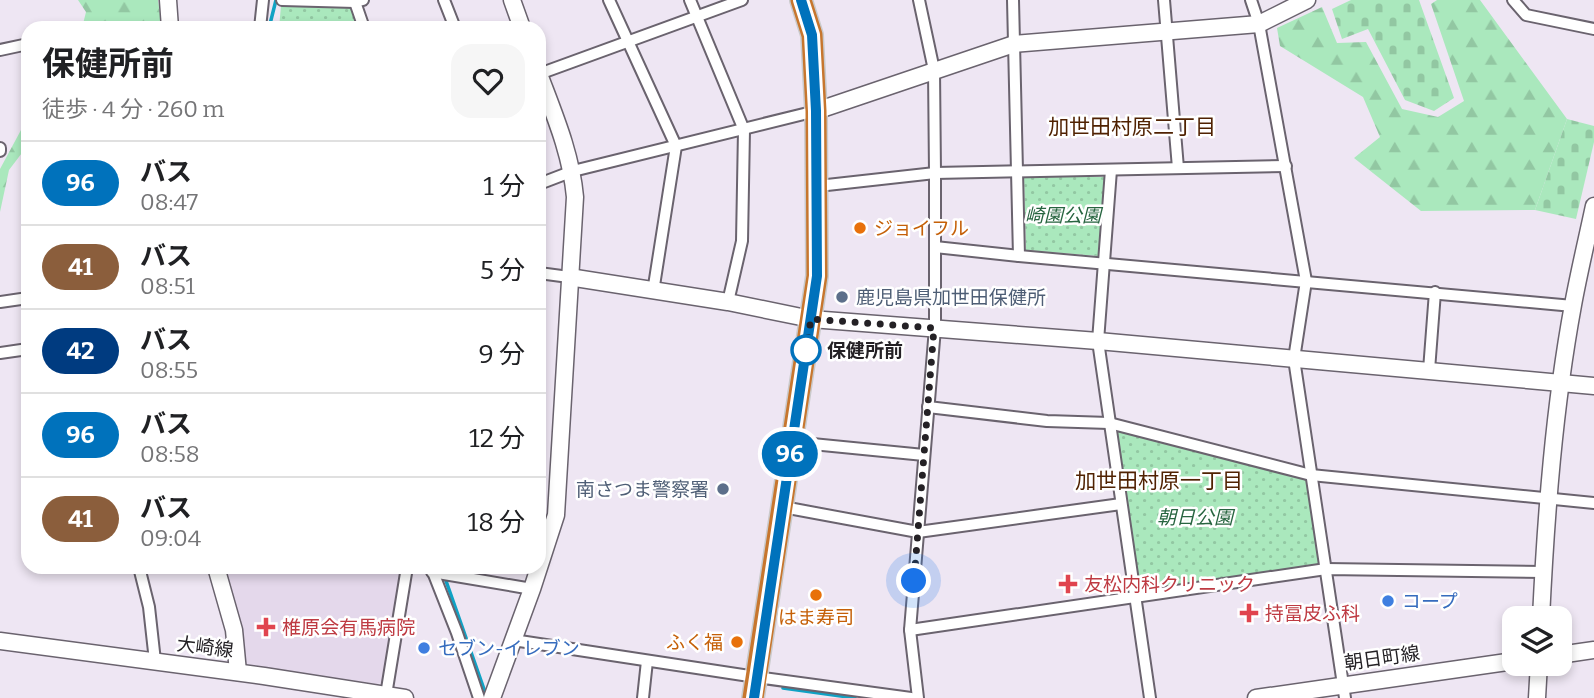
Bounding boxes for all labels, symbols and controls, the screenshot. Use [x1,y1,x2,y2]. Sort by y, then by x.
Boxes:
text: 保健所前 [42,44,174,84]
button: heart [451,44,525,118]
text: 徒歩 · 4 分 · 260 m [42,95,224,123]
district label: 加世田村原二丁目 [1048,114,1216,140]
text: バス [140,157,192,188]
text: 96 [66,169,95,197]
text: 1 分 [483,171,525,202]
text: 08:47 [140,188,198,216]
park label: 崎園公園 [1025,204,1104,227]
place label: ジョイフル [874,217,969,240]
marker: ジョイフル [852,220,868,236]
text: バス [140,241,192,272]
text: 41 [68,253,93,281]
text: 5 分 [480,255,525,286]
text: 08:51 [140,272,195,300]
place label: 鹿児島県加世田保健所 [856,286,1046,309]
marker: 鹿児島県加世田保健所 [834,289,850,305]
text: バス [140,325,192,356]
marker: 保健所前 [791,335,821,365]
text: 42 [66,337,95,365]
text: 9 分 [479,339,525,370]
place label: 保健所前 [827,339,903,362]
text: 08:55 [140,356,198,384]
text: バス [140,409,192,440]
text: 96 [66,421,95,449]
text: 12 分 [469,423,525,454]
line badge: 96 [758,431,822,477]
text: 08:58 [140,440,200,468]
text: 96 [776,440,804,468]
district label: 加世田村原一丁目 [1075,468,1243,494]
place label: 南さつま警察署 [576,478,709,501]
marker: 南さつま警察署 [715,481,731,497]
text: バス [140,493,192,524]
text: 41 [68,505,93,533]
park label: 朝日公園 [1157,506,1236,529]
text: 18 分 [468,507,525,538]
text: 09:04 [140,524,201,552]
your location [896,563,931,598]
place label: 友松内科クリニック [1084,573,1255,596]
marker: 友松内科クリニック [1058,574,1078,594]
marker: はま寿司 [808,587,824,603]
place label: コープ [1402,590,1458,613]
marker: コープ [1380,593,1396,609]
place label: 持冨皮ふ科 [1265,602,1360,625]
marker: 持冨皮ふ科 [1239,603,1259,623]
place label: はま寿司 [778,606,854,629]
map controls [1502,606,1572,676]
button: layers [1502,606,1572,676]
place label: 椎原会有馬病院 [282,616,415,639]
marker: 椎原会有馬病院 [256,617,276,637]
place label: ふく福 [666,631,723,654]
street label: 大崎線 [175,632,235,662]
marker: ふく福 [729,634,745,650]
place label: セブン-イレブン [438,637,580,660]
marker: セブン-イレブン [416,640,432,656]
street label: 朝日町線 [1343,641,1421,675]

